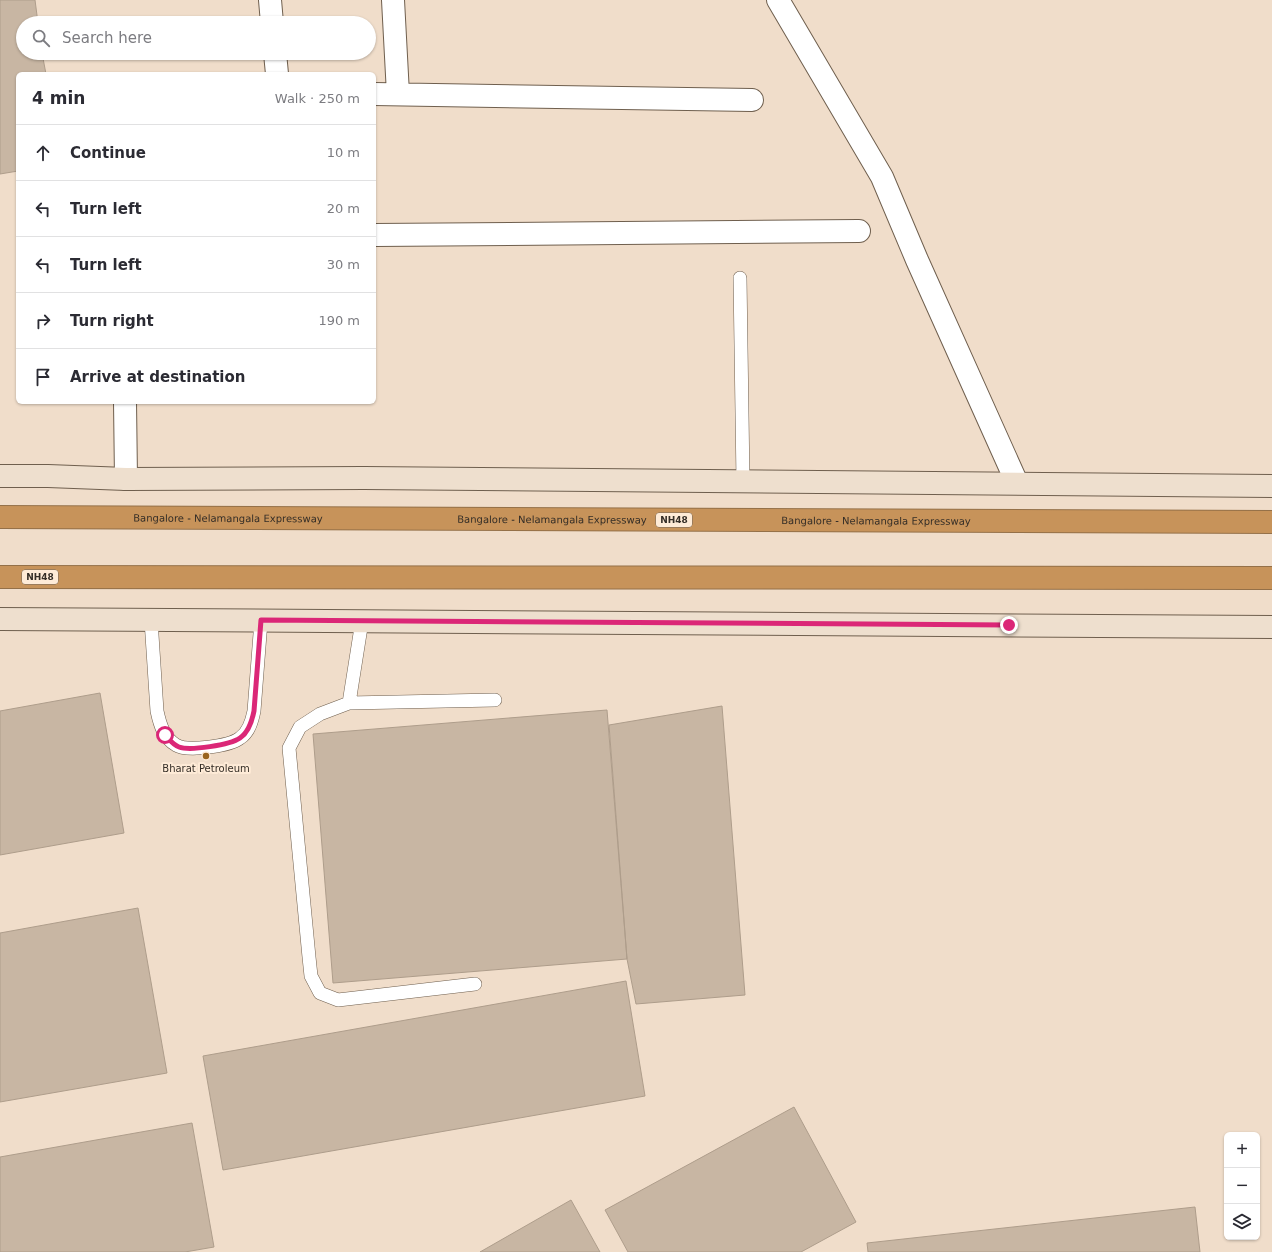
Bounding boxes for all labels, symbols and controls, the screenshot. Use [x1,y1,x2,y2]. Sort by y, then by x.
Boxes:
search box [16,16,376,60]
icon: search [30,27,52,49]
text: Search here [62,29,152,47]
text: 4 min [32,88,85,108]
text: Walk · 250 m [275,91,360,106]
icon: ahead [32,142,54,164]
text: Continue [70,144,146,162]
text: 10 m [327,145,360,160]
icon: left [32,198,54,220]
text: Turn left [70,200,142,218]
text: 20 m [327,201,360,216]
icon: left [32,254,54,276]
text: Turn left [70,256,142,274]
text: 30 m [327,257,360,272]
icon: right [32,310,54,332]
text: Turn right [70,312,154,330]
text: 190 m [318,313,360,328]
icon: arrive [32,366,54,388]
text: Arrive at destination [70,368,245,386]
street label: Bangalore - Nelamangala Expressway [133,512,323,524]
street label: Bangalore - Nelamangala Expressway [457,513,647,525]
road number: NH48 [656,513,692,527]
street label: Bangalore - Nelamangala Expressway [781,515,971,526]
road number: NH48 [22,570,58,584]
route end [1000,616,1018,634]
route start [156,726,174,744]
marker: Bharat Petroleum [201,751,211,761]
place label: Bharat Petroleum [162,763,250,774]
map controls [1224,1132,1260,1240]
button: + [1224,1132,1260,1168]
button: − [1224,1168,1260,1204]
button: layers [1224,1204,1260,1240]

